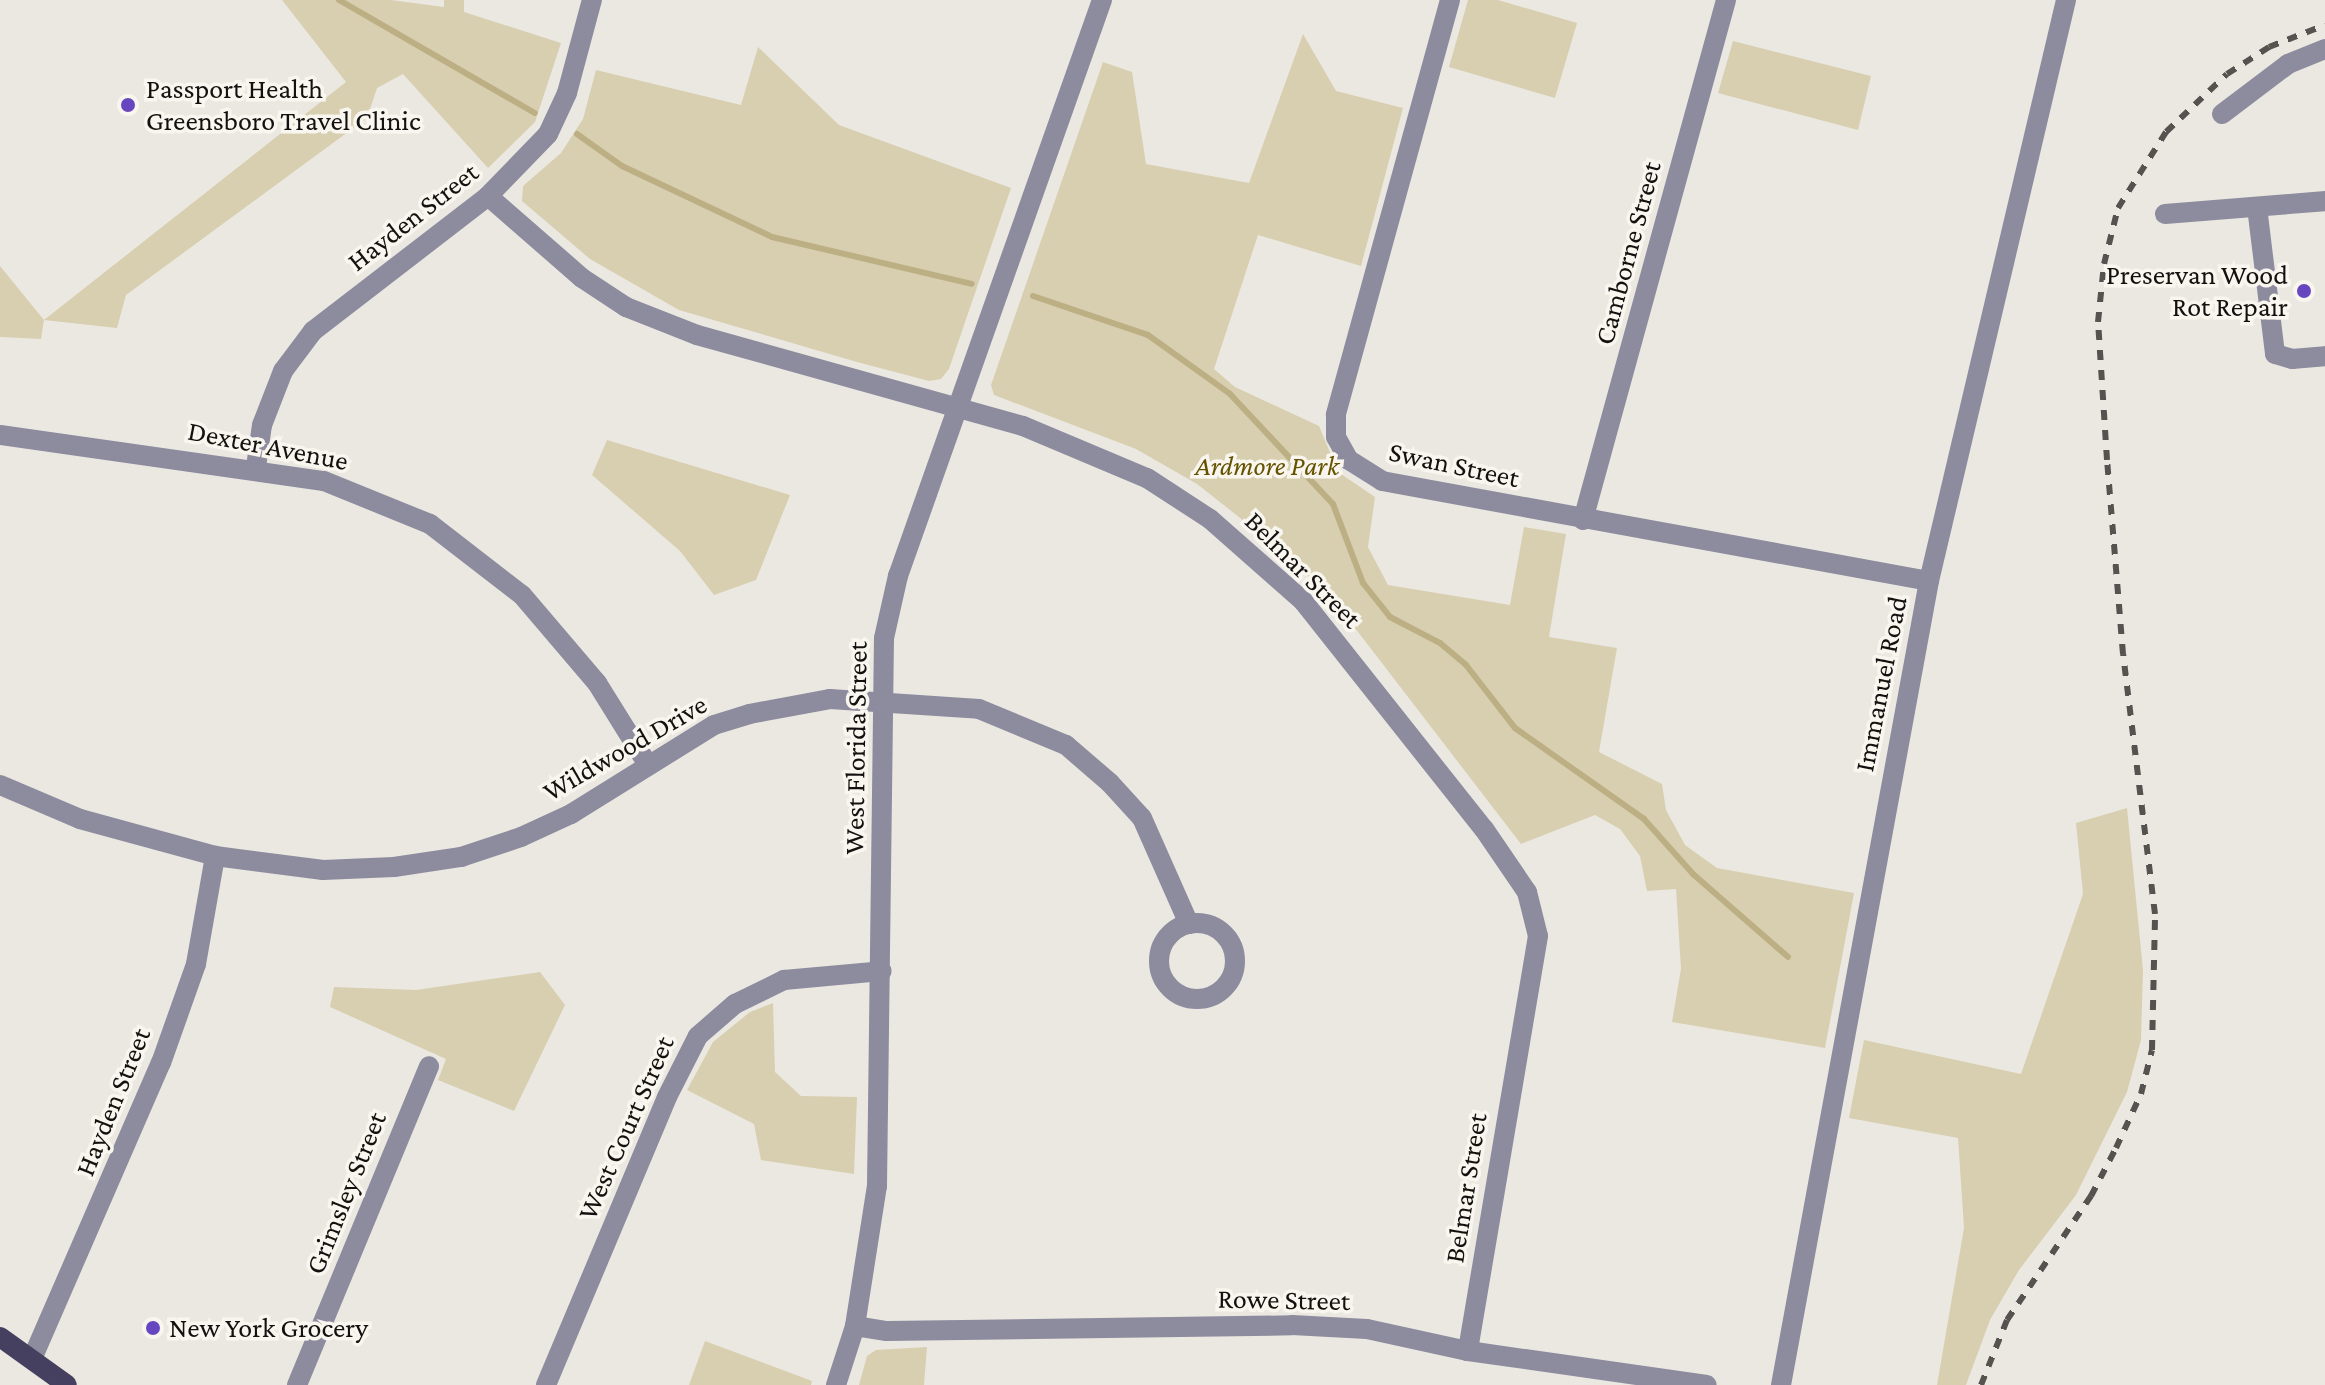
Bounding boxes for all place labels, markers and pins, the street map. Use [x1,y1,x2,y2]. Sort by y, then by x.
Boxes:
place label: Passport Health Greensboro Travel Clinic [146,72,421,138]
marker: Passport Health Greensboro Travel Clinic [117,94,139,116]
place label: Preservan Wood Rot Repair [2106,258,2288,324]
marker: Preservan Wood Rot Repair [2295,282,2313,300]
place label: New York Grocery [169,1311,368,1345]
marker: New York Grocery [144,1319,162,1337]

